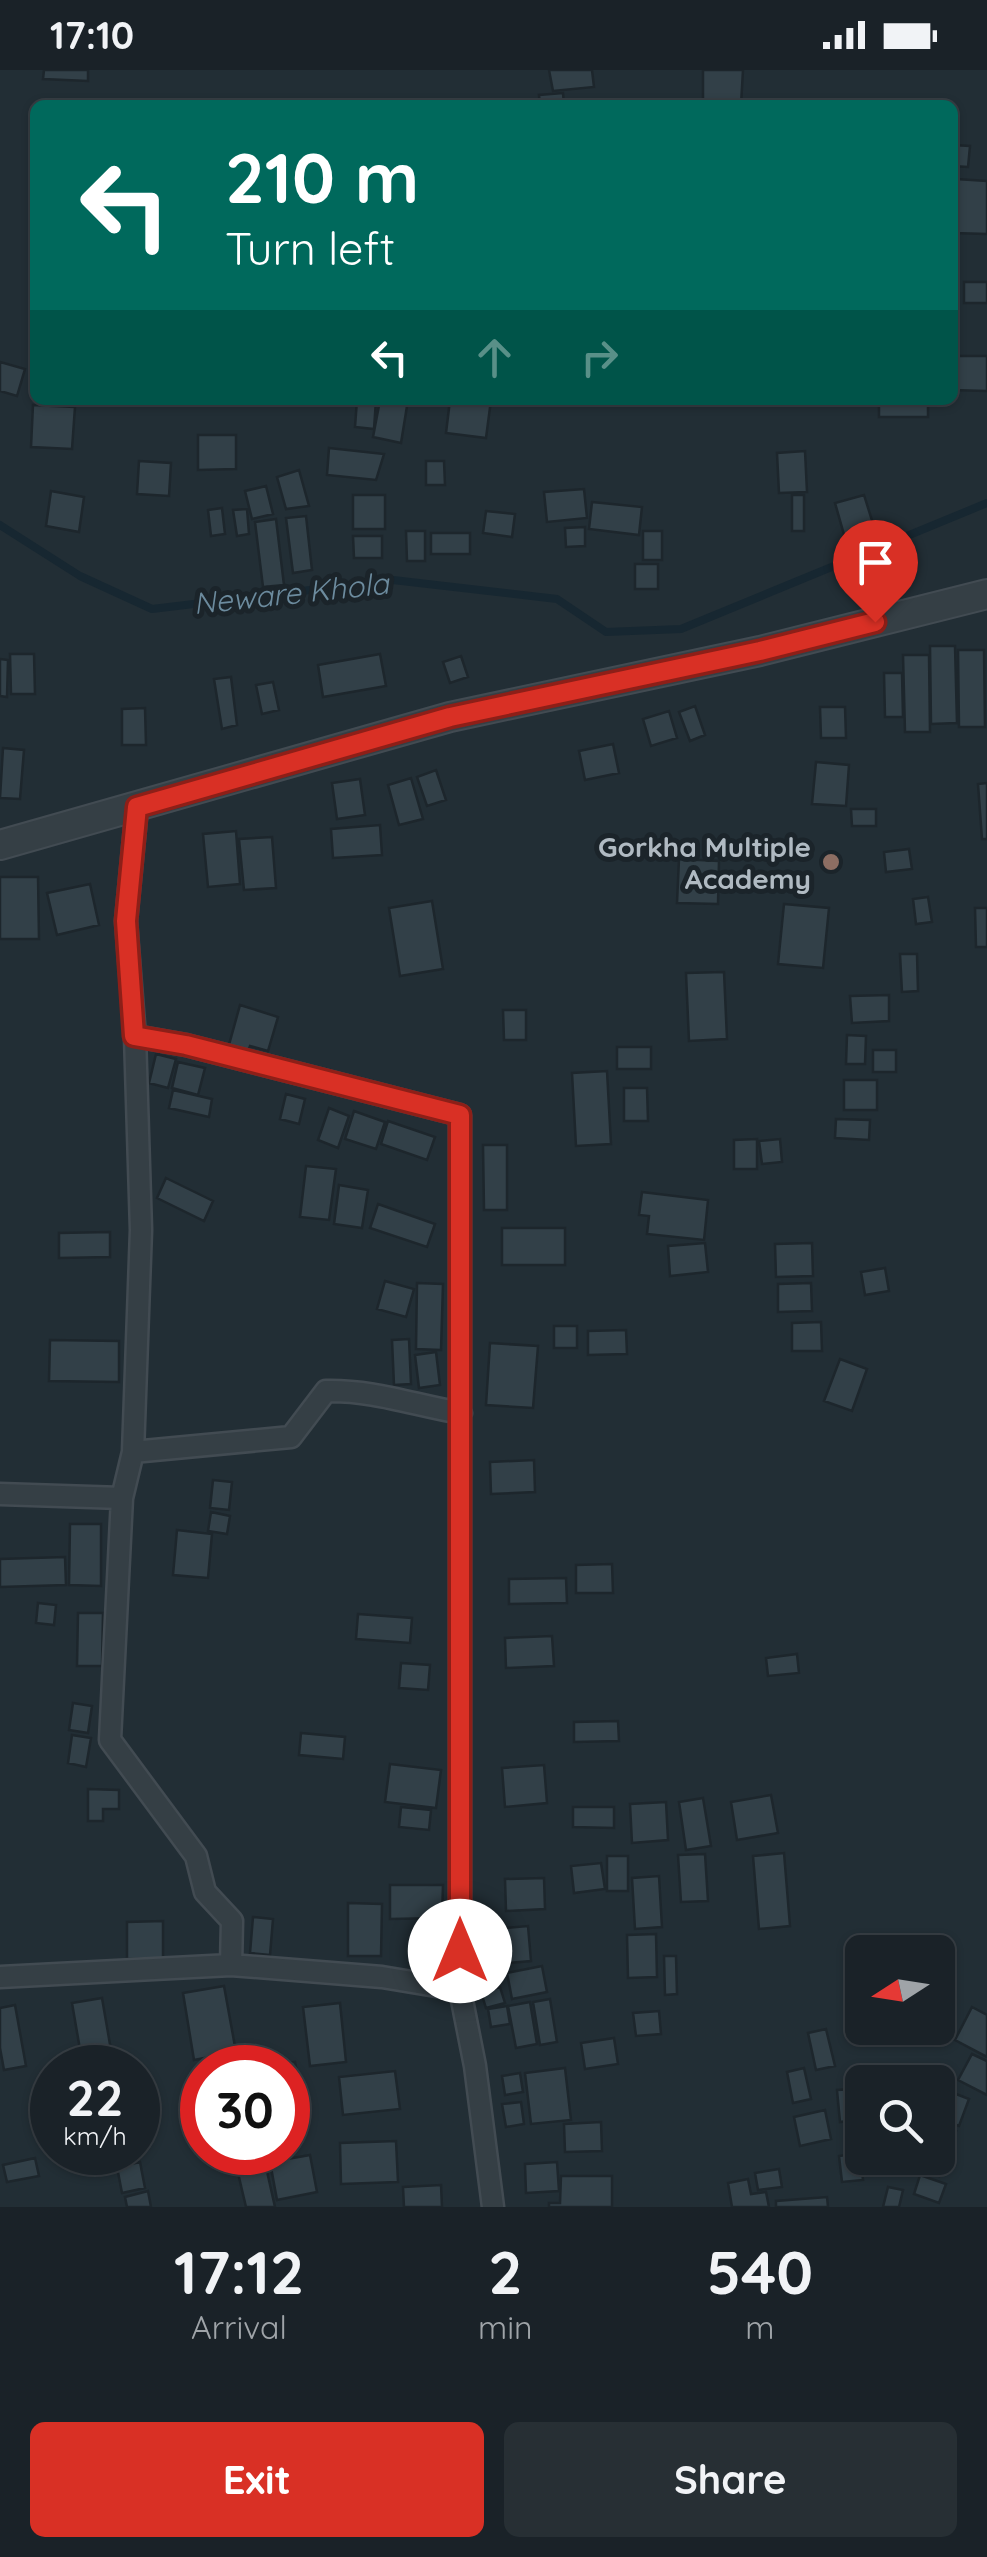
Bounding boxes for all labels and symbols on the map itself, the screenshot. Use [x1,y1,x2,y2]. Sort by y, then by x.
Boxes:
pin [833,520,918,623]
water label: Neware Khola [191,564,392,622]
place label: Gorkha Multiple Academy [598,829,811,896]
marker: Gorkha Multiple Academy [820,851,842,873]
position arrow [408,1899,512,2003]
north arrow [845,1935,955,2045]
speed limit sign: 30 [180,2045,310,2175]

